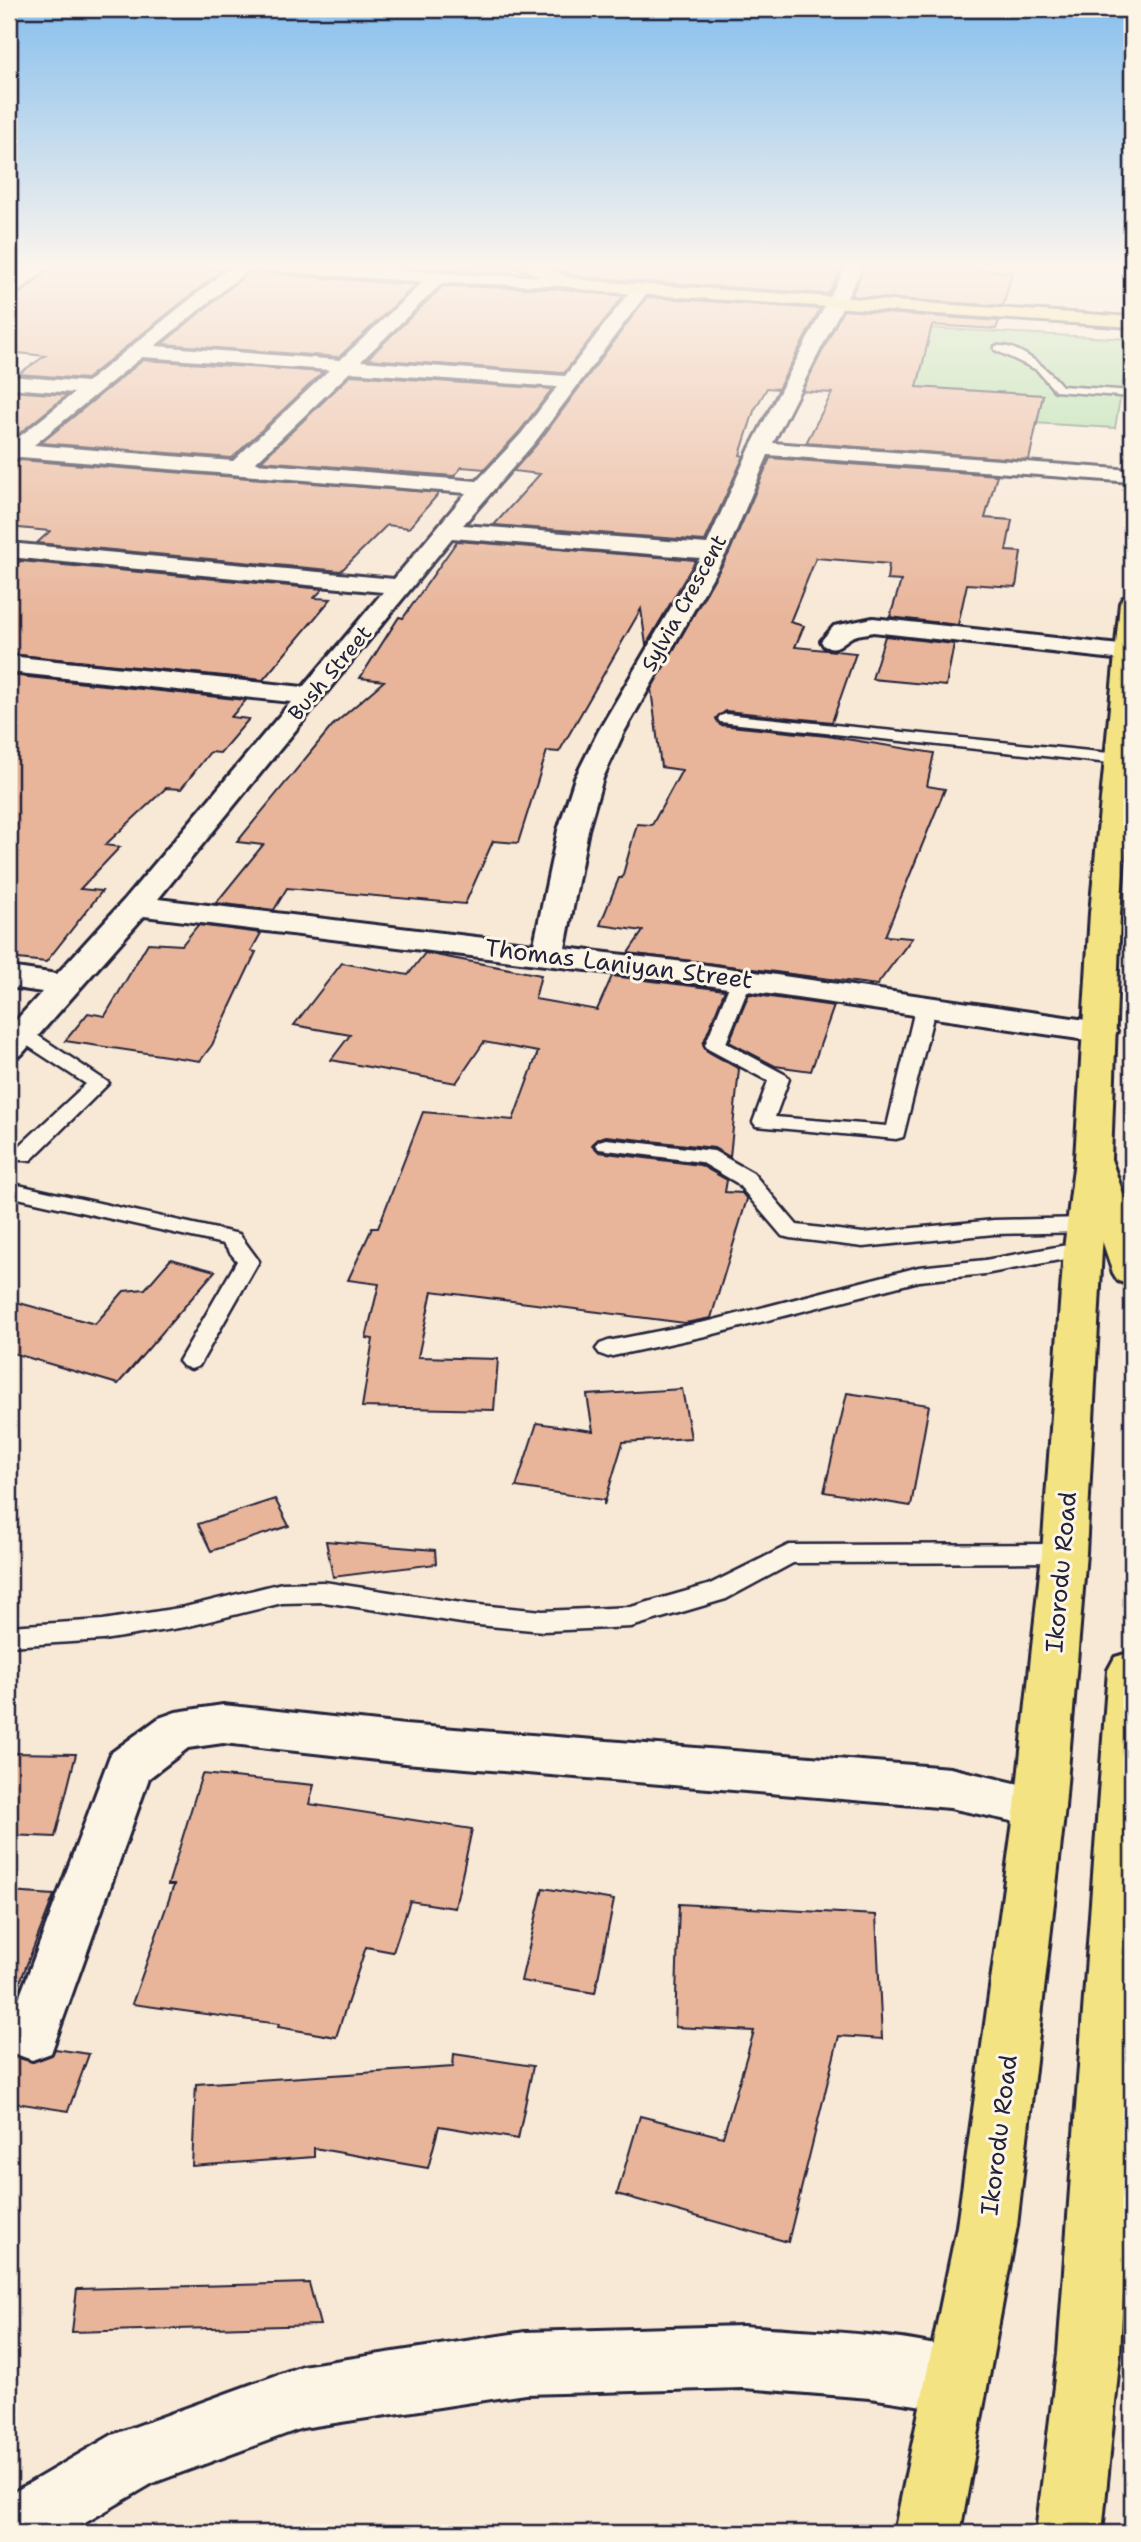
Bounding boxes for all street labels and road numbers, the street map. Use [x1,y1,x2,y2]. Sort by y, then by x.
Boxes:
street label: Sylvia Crescent [635,530,733,676]
street label: Bush Street [282,619,378,727]
street label: Thomas Laniyan Street [483,932,755,996]
street label: Ikorodu Road [1038,1490,1084,1654]
street label: Ikorodu Road [973,2053,1025,2217]

